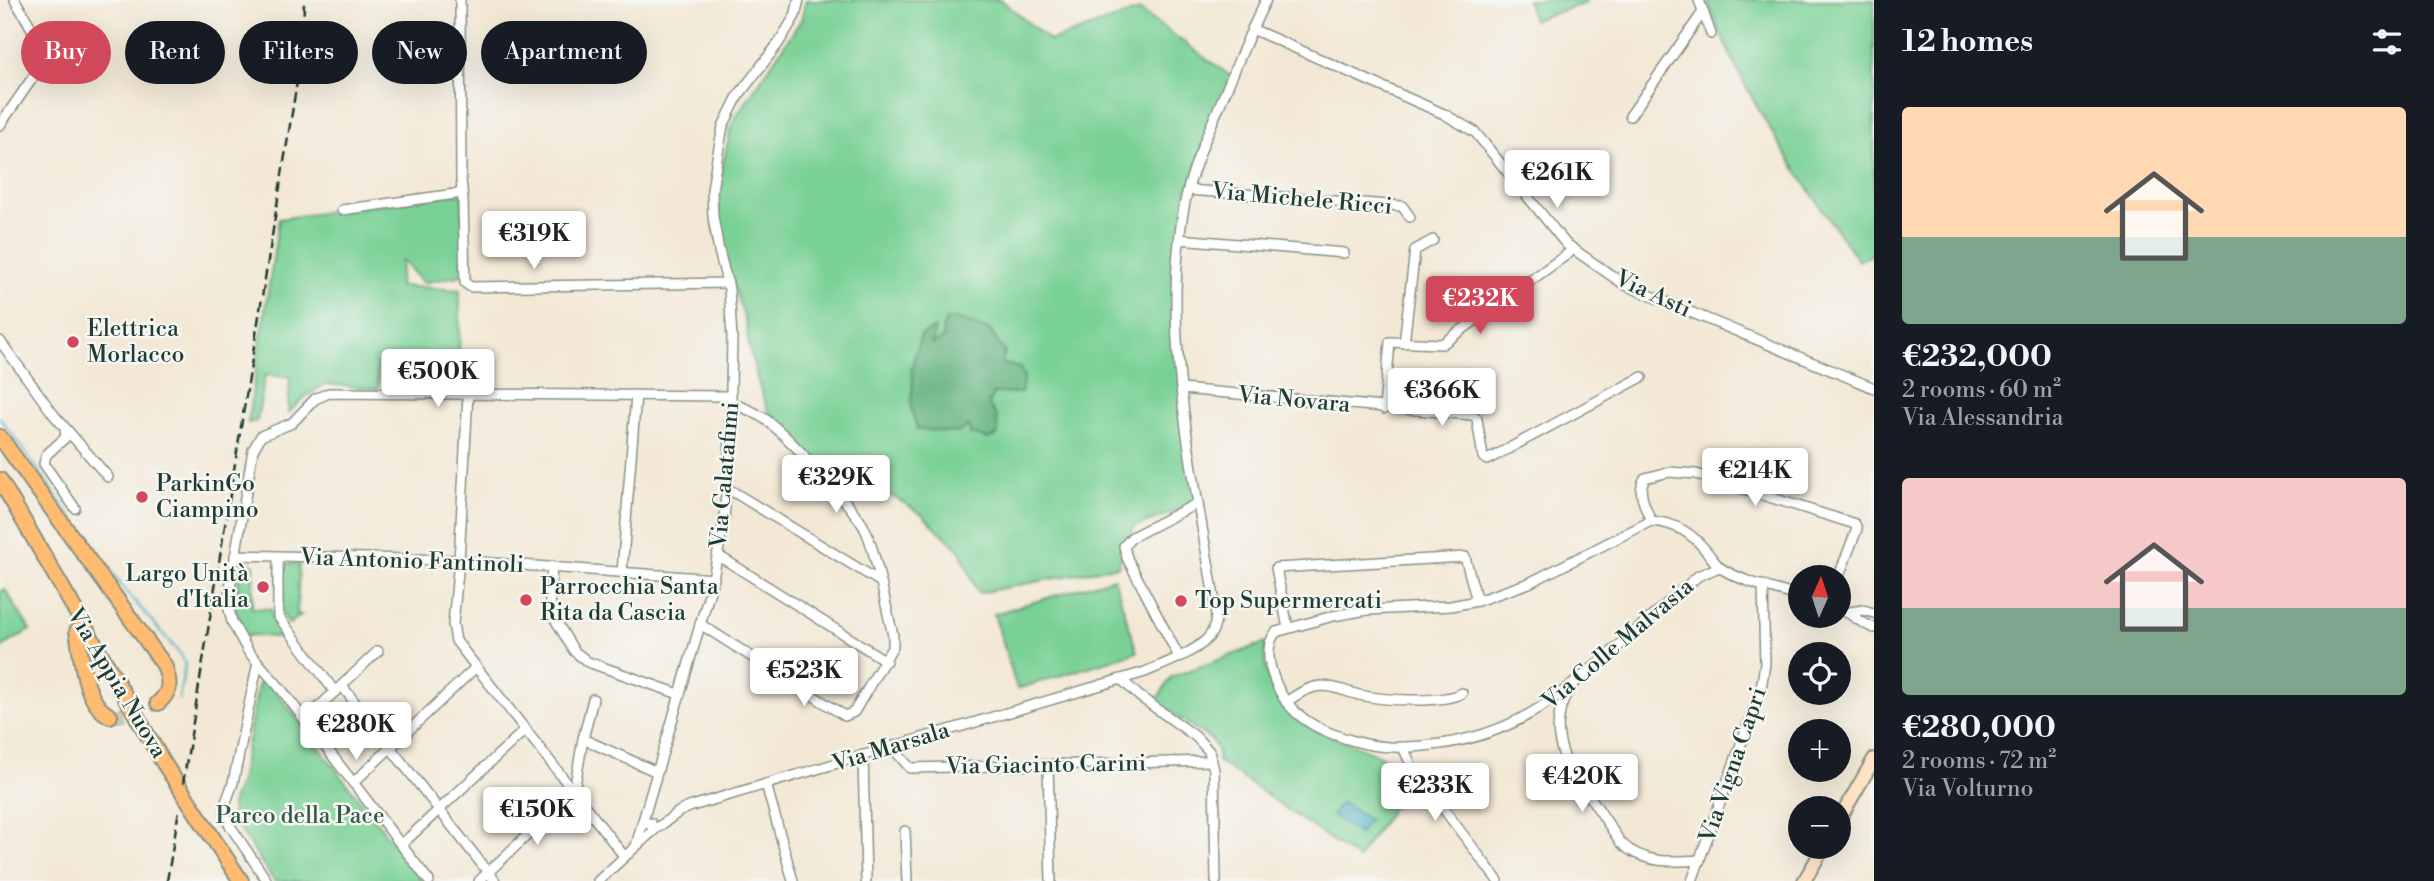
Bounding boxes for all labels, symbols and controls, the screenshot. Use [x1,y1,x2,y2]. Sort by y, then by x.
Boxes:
chip: Buy [21,21,111,84]
chip: Rent [125,21,225,84]
chip: Filters [239,21,358,84]
chip: New [372,21,467,84]
chip: Apartment [481,21,647,84]
text: 12 homes [1902,23,2033,61]
icon: filters [2368,23,2406,61]
pin: €261K [1508,150,1606,210]
icon: home [2091,153,2217,279]
text: €261K [1521,159,1593,187]
street label: Via Michele Ricci [1210,177,1394,221]
pin: €319K [485,212,583,271]
text: €319K [498,220,570,248]
street label: Via Asti [1610,264,1696,324]
pin: €232K [1431,276,1529,336]
text: €232K [1442,285,1518,313]
place label: Elettrica Morlacco [87,315,184,369]
marker: Elettrica Morlacco [65,334,81,350]
text: €232,000 [1902,338,2052,376]
pin: €500K [389,350,487,409]
text: €500K [397,358,479,386]
pin: €366K [1393,368,1491,428]
text: 2 rooms · 60 m² [1902,376,2061,404]
text: €366K [1404,377,1480,405]
street label: Via Novara [1236,381,1352,419]
street label: Via Calatafimi [705,401,745,550]
text: Via Alessandria [1902,404,2063,432]
pin: €214K [1706,448,1804,508]
pin: €329K [787,456,885,515]
text: €214K [1718,457,1792,485]
text: €329K [798,464,874,492]
place label: ParkinGo Ciampino [156,470,259,524]
marker: ParkinGo Ciampino [134,489,150,505]
icon: home [2091,524,2217,650]
street label: Via Antonio Fantinoli [299,543,524,579]
place label: Largo Unità d'Italia [125,560,249,614]
north arrow [1788,565,1852,628]
map controls [1788,565,1851,859]
street label: Via Colle Malvasia [1536,572,1700,716]
place label: Parrocchia Santa Rita da Cascia [540,573,719,627]
marker: Largo Unità d'Italia [255,579,271,595]
place label: Top Supermercati [1195,587,1382,615]
marker: Parrocchia Santa Rita da Cascia [518,592,534,608]
marker: Top Supermercati [1173,593,1189,609]
street label: Via Appia Nuova [60,602,173,764]
button: locate [1788,642,1851,705]
pin: €523K [755,648,853,708]
text: €523K [766,657,842,685]
street label: Via Vigna Capri [1693,684,1773,847]
pin: €280K [307,702,405,762]
text: €280,000 [1902,709,2056,747]
text: €280K [316,711,396,739]
street label: Via Marsala [828,716,953,778]
button: + [1788,719,1851,782]
text: 2 rooms · 72 m² [1902,747,2056,775]
street label: Via Giacinto Carini [945,749,1146,781]
pin: €420K [1533,754,1631,814]
text: €420K [1542,763,1622,791]
pin: €233K [1386,764,1484,823]
text: €233K [1397,772,1473,800]
text: Via Volturno [1902,775,2033,803]
pin: €150K [488,788,586,847]
text: €150K [499,796,575,824]
button: − [1788,796,1851,859]
park label: Parco della Pace [215,802,385,830]

